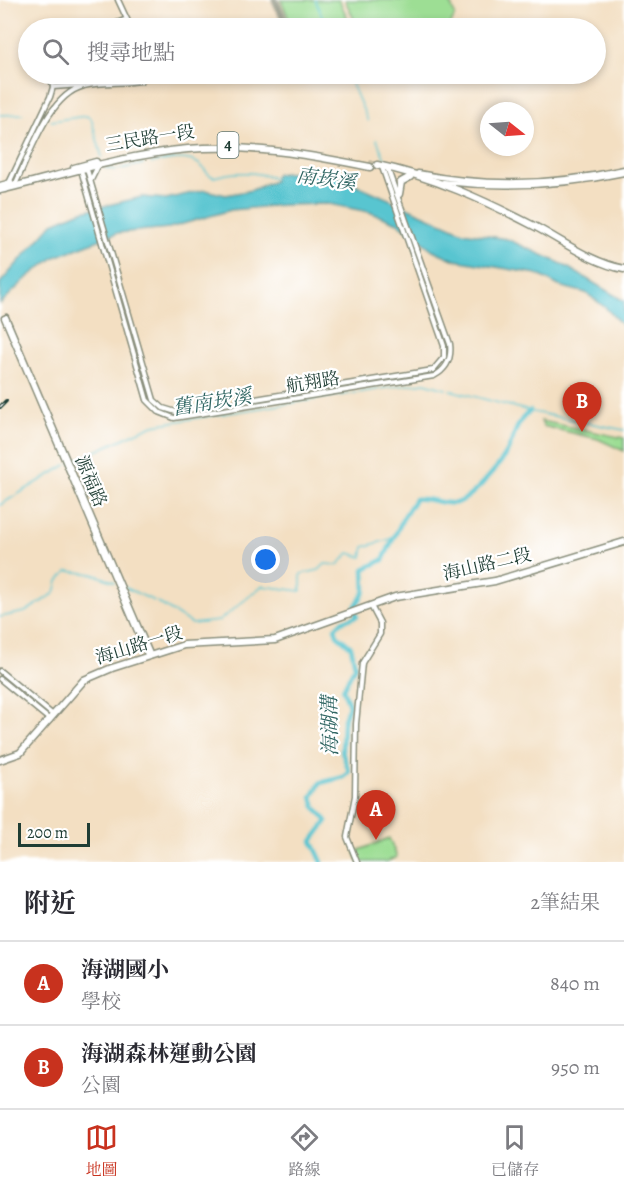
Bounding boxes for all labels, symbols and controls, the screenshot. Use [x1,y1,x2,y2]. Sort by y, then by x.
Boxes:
search box [18,18,606,84]
icon: search [39,35,72,68]
text: 搜尋地點 [87,38,175,68]
north arrow [480,102,534,156]
street label: 三民路一段 [104,119,196,157]
road number: 4 [218,132,238,158]
water label: 南崁溪 [294,161,360,197]
street label: 航翔路 [284,366,342,398]
water label: 舊南崁溪 [170,382,256,422]
pin: B [562,382,602,432]
street label: 源福路 [69,451,113,511]
street label: 海山路二段 [440,542,534,586]
your location [251,545,280,574]
street label: 海山路一段 [92,620,186,670]
water label: 海湖溝 [316,693,344,756]
pin: A [356,790,395,840]
scale bar [18,820,90,848]
text: 200 m [27,822,68,844]
text: 附近 [24,886,76,921]
text: 2筆結果 [531,889,600,916]
text: 海湖國小 [81,955,169,985]
text: A [37,970,50,997]
text: 840 m [550,970,600,997]
text: 學校 [81,988,121,1015]
text: 海湖森林運動公園 [81,1039,257,1069]
text: B [37,1054,50,1081]
text: 950 m [551,1054,600,1081]
text: 公園 [81,1072,121,1099]
tab: 地圖 [85,1121,118,1181]
tab: 路線 [288,1121,321,1181]
tab: 已儲存 [491,1121,539,1181]

